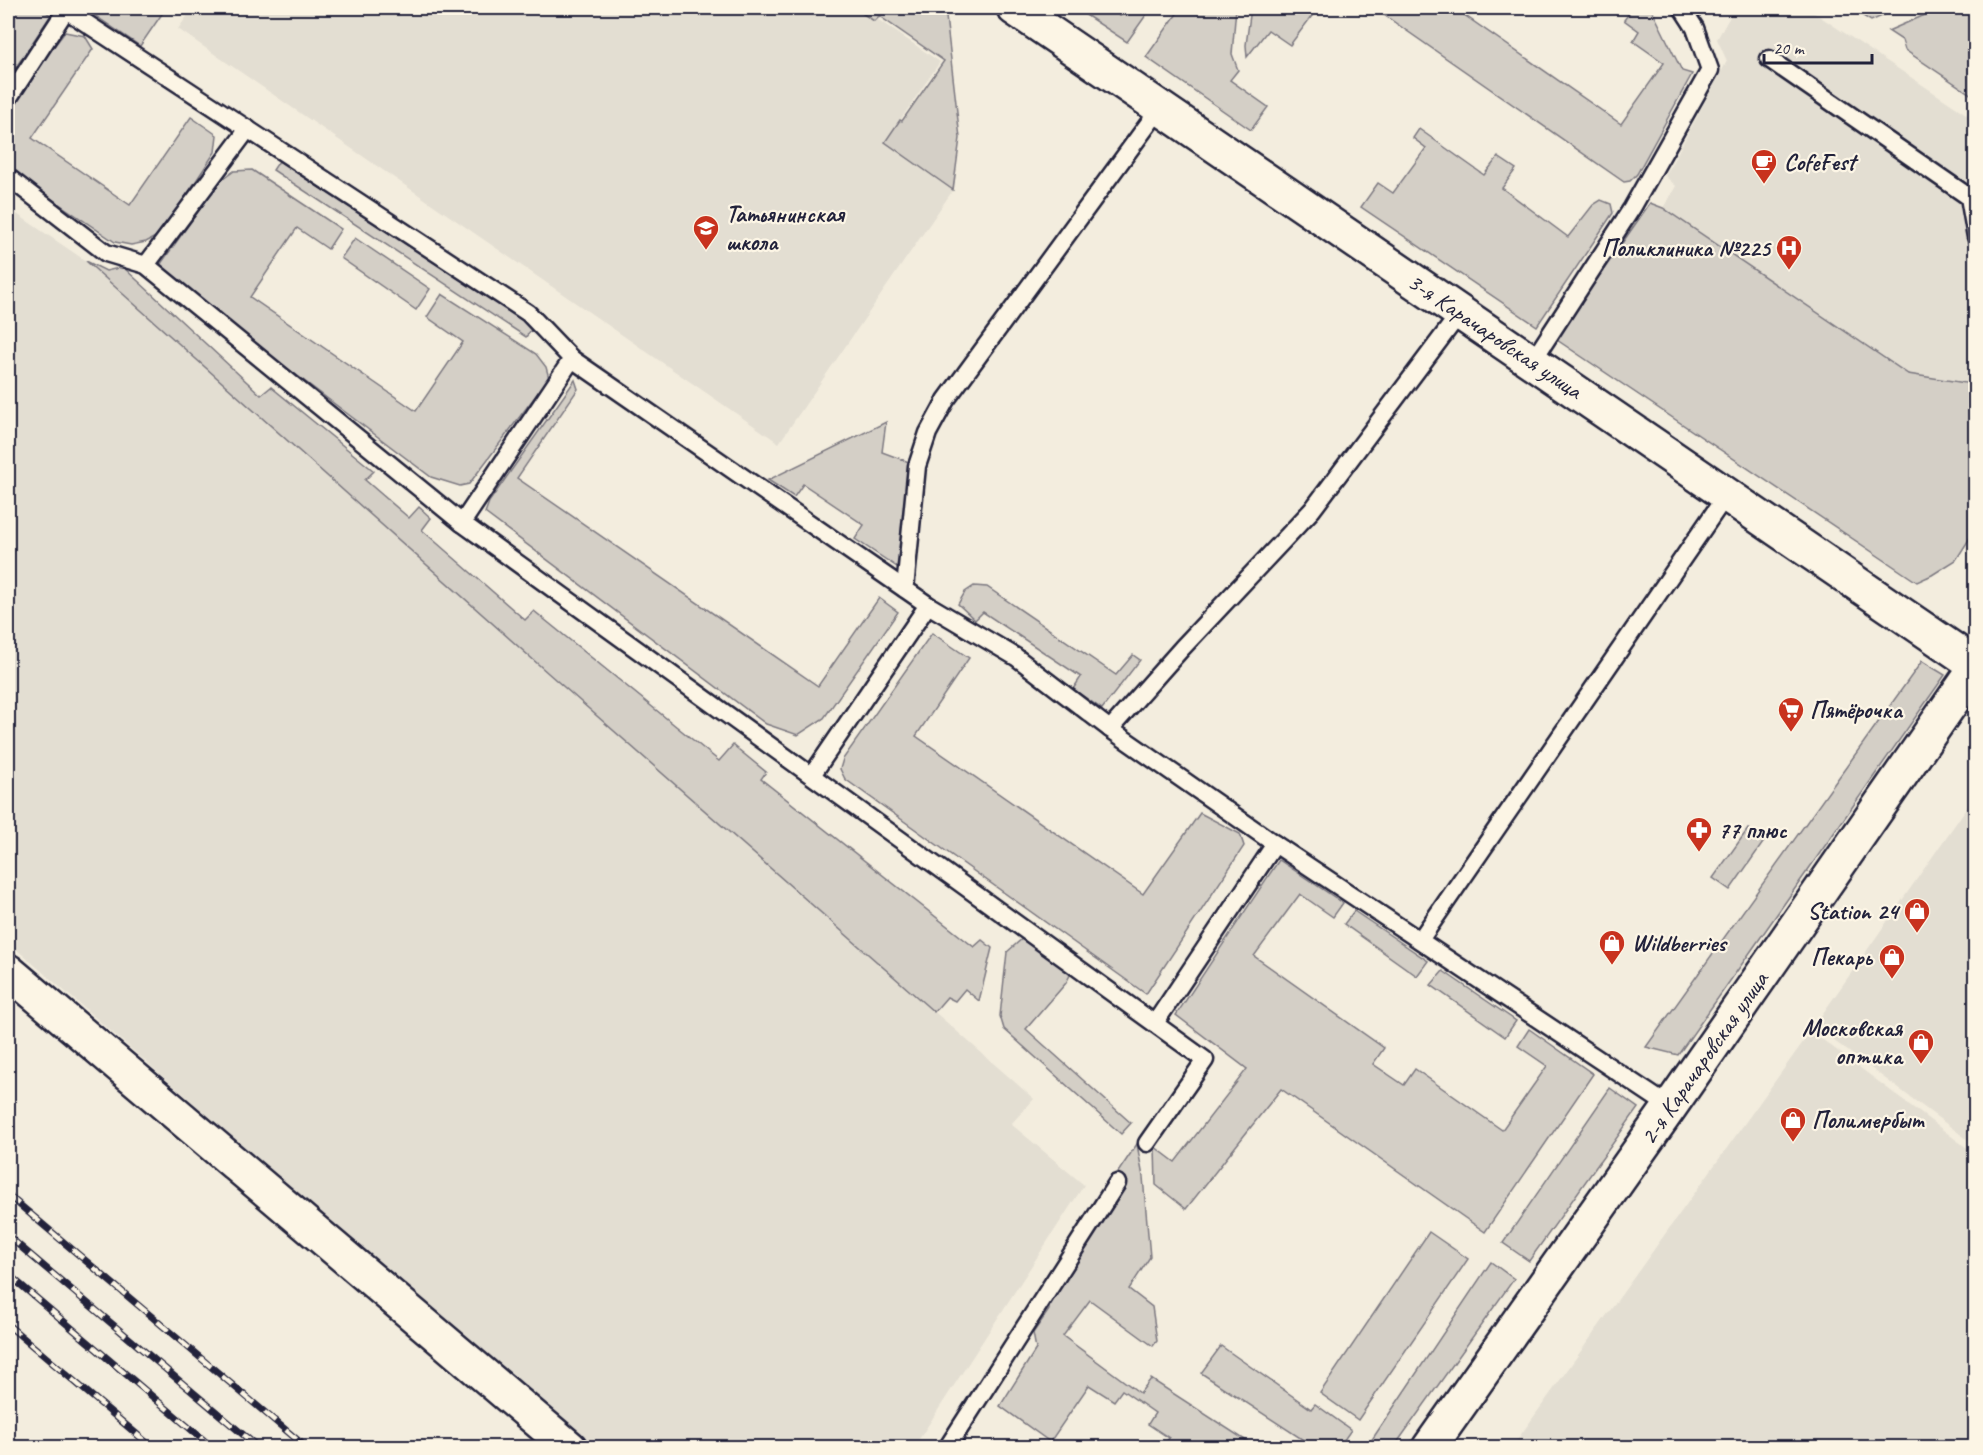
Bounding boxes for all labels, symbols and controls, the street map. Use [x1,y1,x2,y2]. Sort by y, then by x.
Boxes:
scale bar [1764,27,1872,65]
text: 20 m [1773,37,1806,59]
cafe icon: CofeFest [1749,147,1779,185]
place label: CofeFest [1784,147,1859,177]
place label: Татьянинская школа [726,199,845,257]
school or university icon: Татьянинская школа [691,213,721,251]
place label: Поликлиника №225 [1602,233,1773,263]
hospital icon: Поликлиника №225 [1774,233,1804,271]
street label: 3-я Карачаровская улица [1402,266,1589,406]
supermarket icon: Пятёрочка [1776,695,1806,733]
place label: Пятёрочка [1810,695,1903,725]
pharmacy icon: 77 плюс [1684,815,1714,853]
place label: 77 плюс [1718,815,1788,845]
place label: Station 24 [1807,896,1901,926]
shop icon: Station 24 [1902,896,1932,934]
shop icon: Wildberries [1597,928,1627,966]
place label: Wildberries [1632,928,1728,958]
place label: Пекарь [1811,942,1874,972]
shop icon: Пекарь [1877,942,1907,980]
street label: 2-я Карачаровская улица [1633,965,1776,1150]
place label: Московская оптика [1802,1013,1904,1071]
shop icon: Московская оптика [1906,1027,1936,1065]
shop icon: Полимербыт [1778,1105,1808,1143]
place label: Полимербыт [1812,1105,1925,1135]

